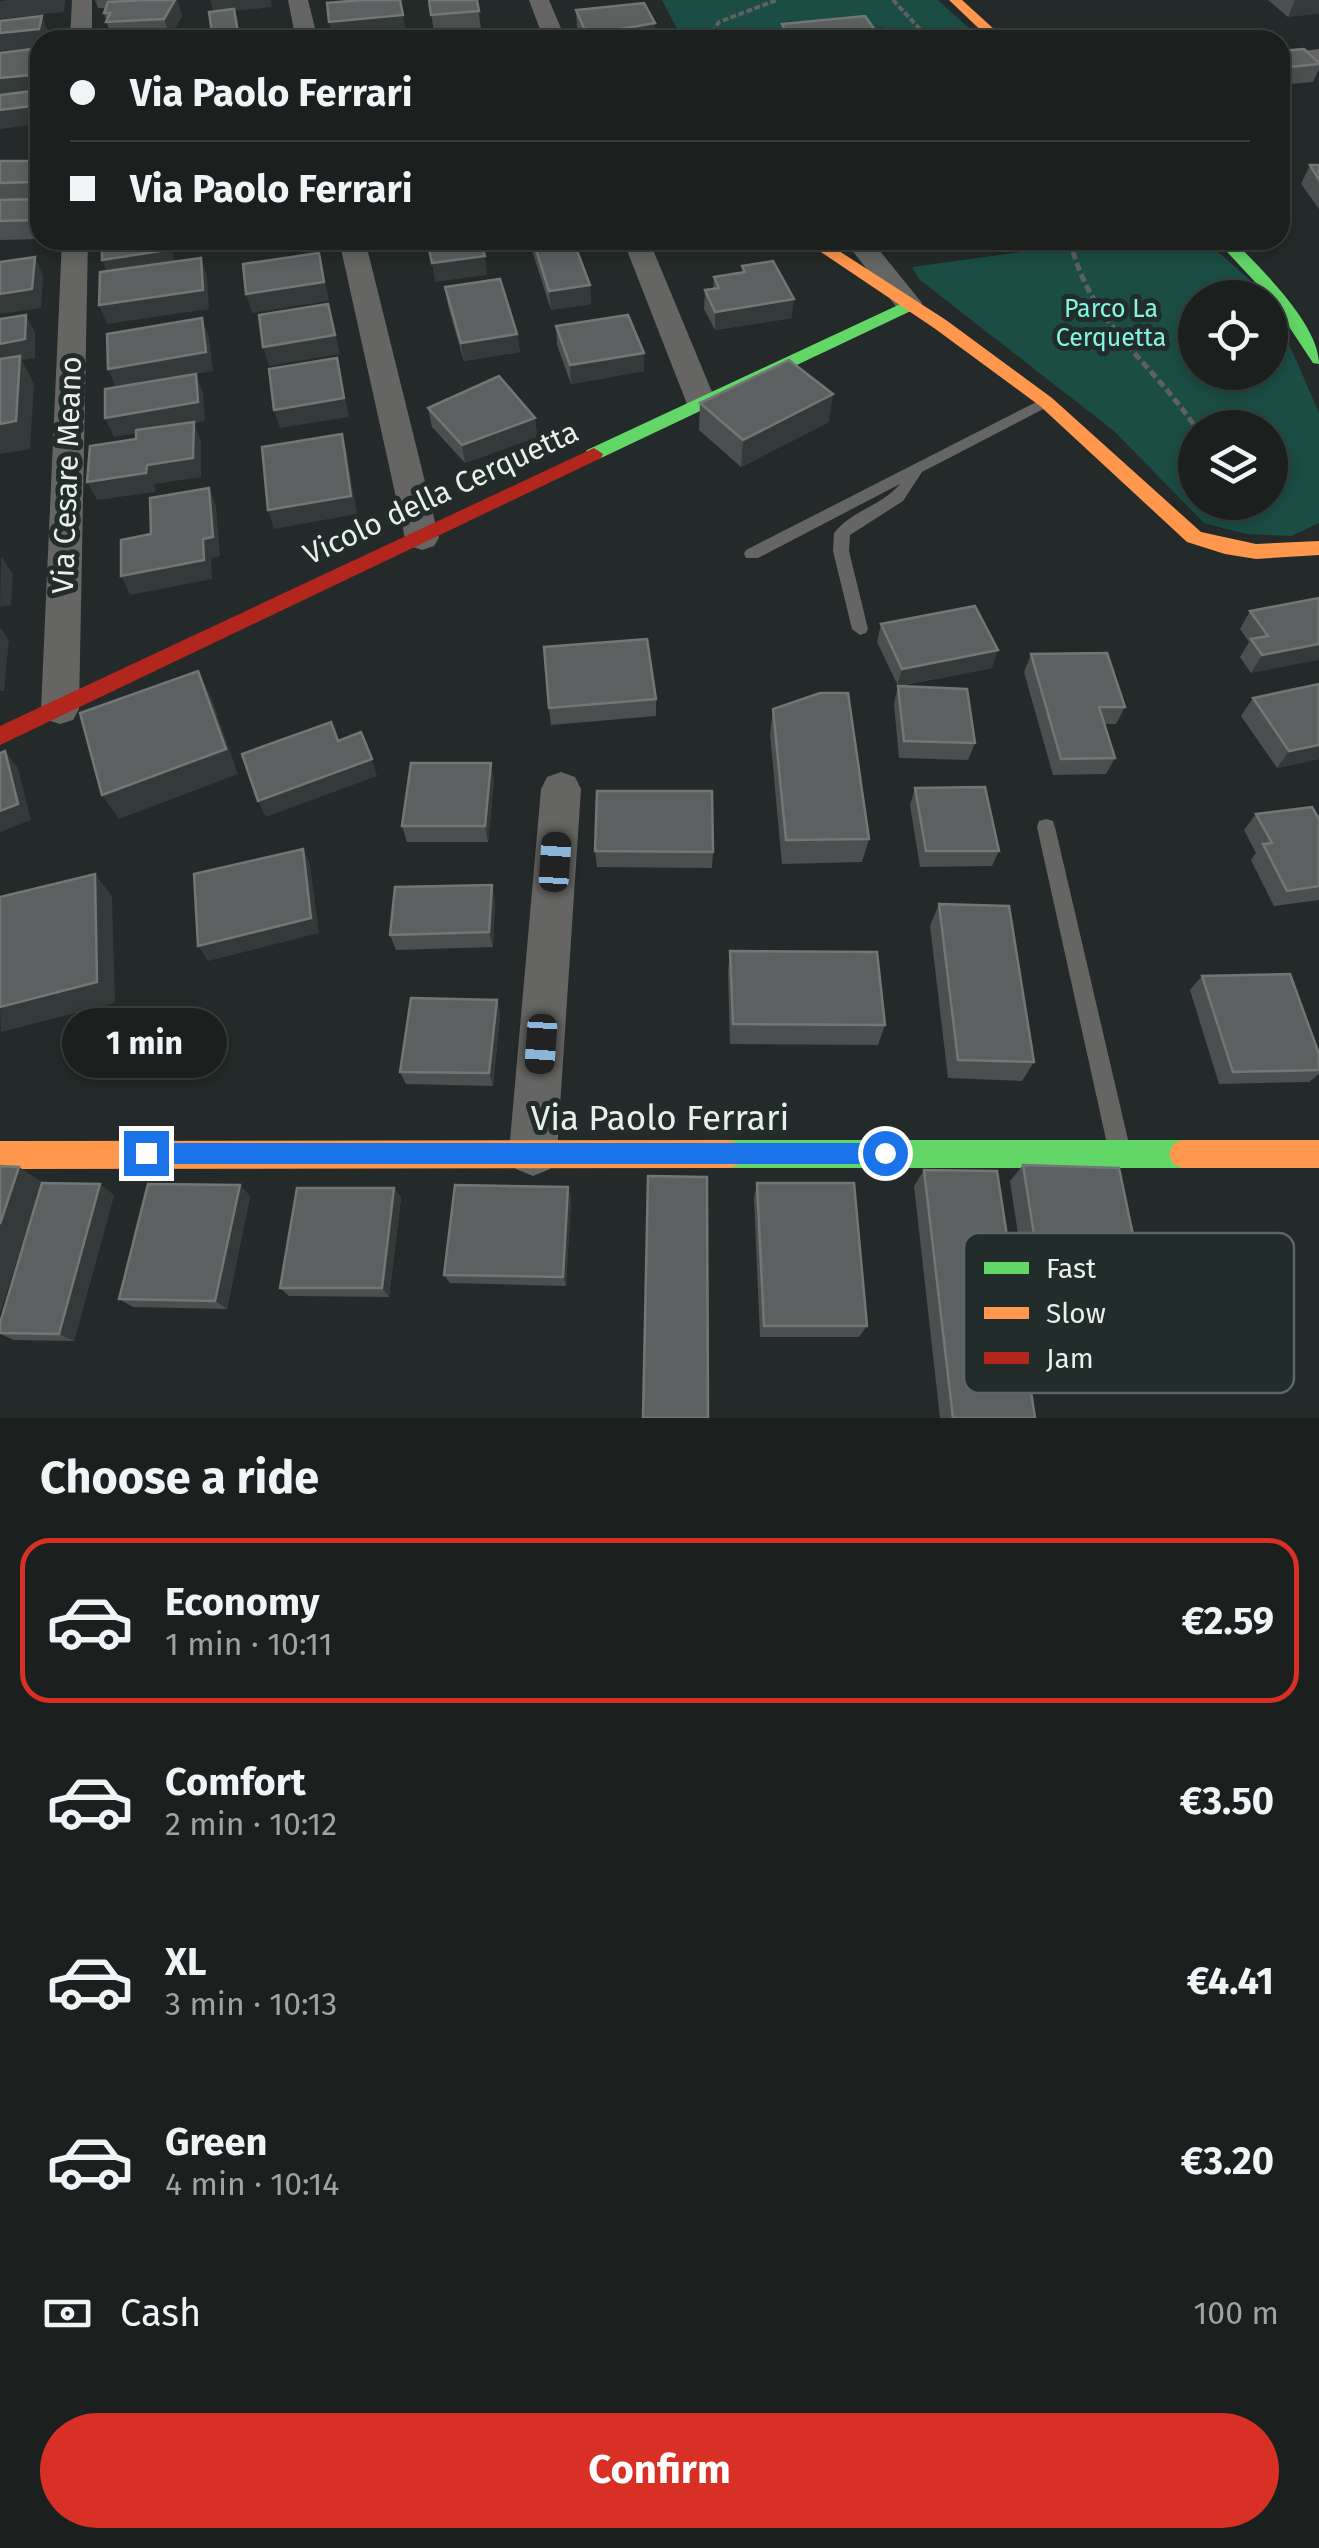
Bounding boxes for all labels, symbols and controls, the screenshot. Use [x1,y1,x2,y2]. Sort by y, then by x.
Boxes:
text: Via Paolo Ferrari [130,70,412,116]
text: Via Paolo Ferrari [130,166,412,212]
map controls [1178,280,1288,520]
button: locate [1178,280,1288,390]
park label: Parco La Cerquetta [1056,294,1166,353]
street label: Via Cesare Meano [45,356,89,594]
button: layers [1178,410,1288,520]
street label: Vicolo della Cerquetta [298,413,584,573]
car [538,831,572,893]
callout: 1 min [64,1008,228,1078]
car [524,1013,558,1075]
text: 1 min [106,1024,183,1062]
street label: Via Paolo Ferrari [531,1097,789,1139]
route end [124,1131,169,1176]
route start [863,1131,908,1176]
legend [964,1233,1294,1393]
text: Fast [1046,1252,1097,1285]
text: Slow [1046,1297,1106,1330]
text: Jam [1046,1342,1094,1375]
text: Choose a ride [40,1451,319,1505]
icon: car [45,1576,135,1666]
text: Economy [165,1579,320,1625]
text: €2.59 [1182,1598,1274,1644]
text: 1 min · 10:11 [165,1625,333,1663]
icon: car [45,1756,135,1846]
text: Comfort [165,1759,306,1805]
text: €3.50 [1180,1778,1274,1824]
text: 2 min · 10:12 [165,1805,337,1843]
icon: car [45,1936,135,2026]
text: XL [165,1939,207,1985]
text: €4.41 [1187,1958,1274,2004]
text: 3 min · 10:13 [165,1985,337,2023]
icon: car [45,2116,135,2206]
text: Green [165,2119,268,2165]
text: €3.20 [1181,2138,1274,2184]
text: 4 min · 10:14 [165,2165,339,2203]
icon: cash [40,2286,95,2341]
text: Cash [120,2290,201,2336]
text: 100 m [1194,2294,1279,2332]
button: Confirm [40,2413,1279,2528]

